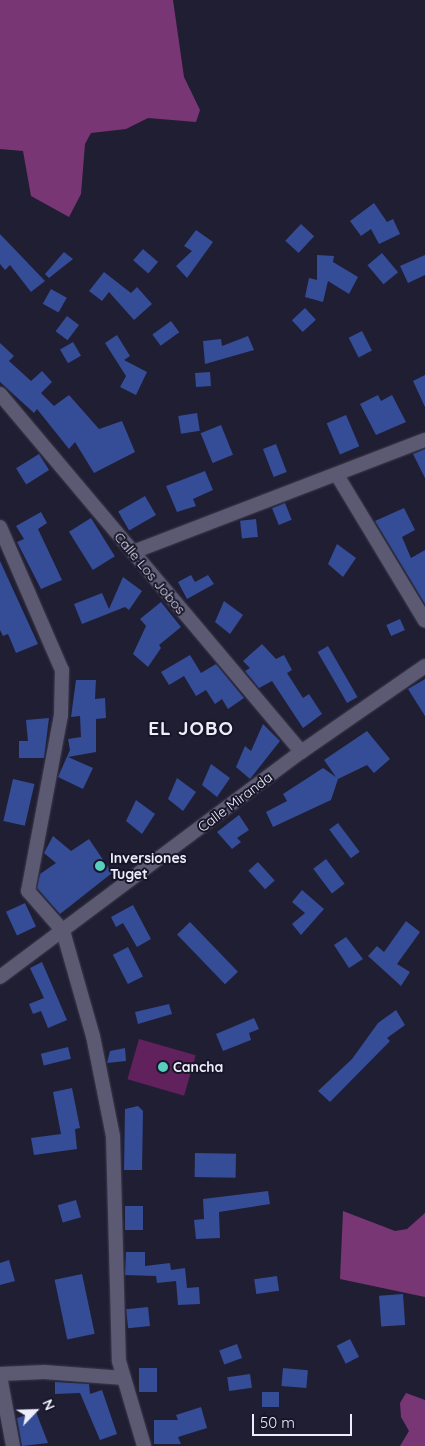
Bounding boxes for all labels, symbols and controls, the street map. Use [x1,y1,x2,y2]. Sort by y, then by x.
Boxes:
street label: Calle Los Jobos [111,529,189,617]
district label: EL JOBO [147,718,235,740]
street label: Calle Miranda [194,769,276,835]
place label: Inversiones Tuget [110,850,186,882]
marker: Inversiones Tuget [94,860,106,872]
place label: Cancha [173,1059,223,1075]
marker: Cancha [157,1061,169,1073]
north arrow [10,1386,60,1436]
text: N [38,1397,59,1413]
scale bar [255,1404,355,1436]
text: 50 m [260,1413,295,1432]

